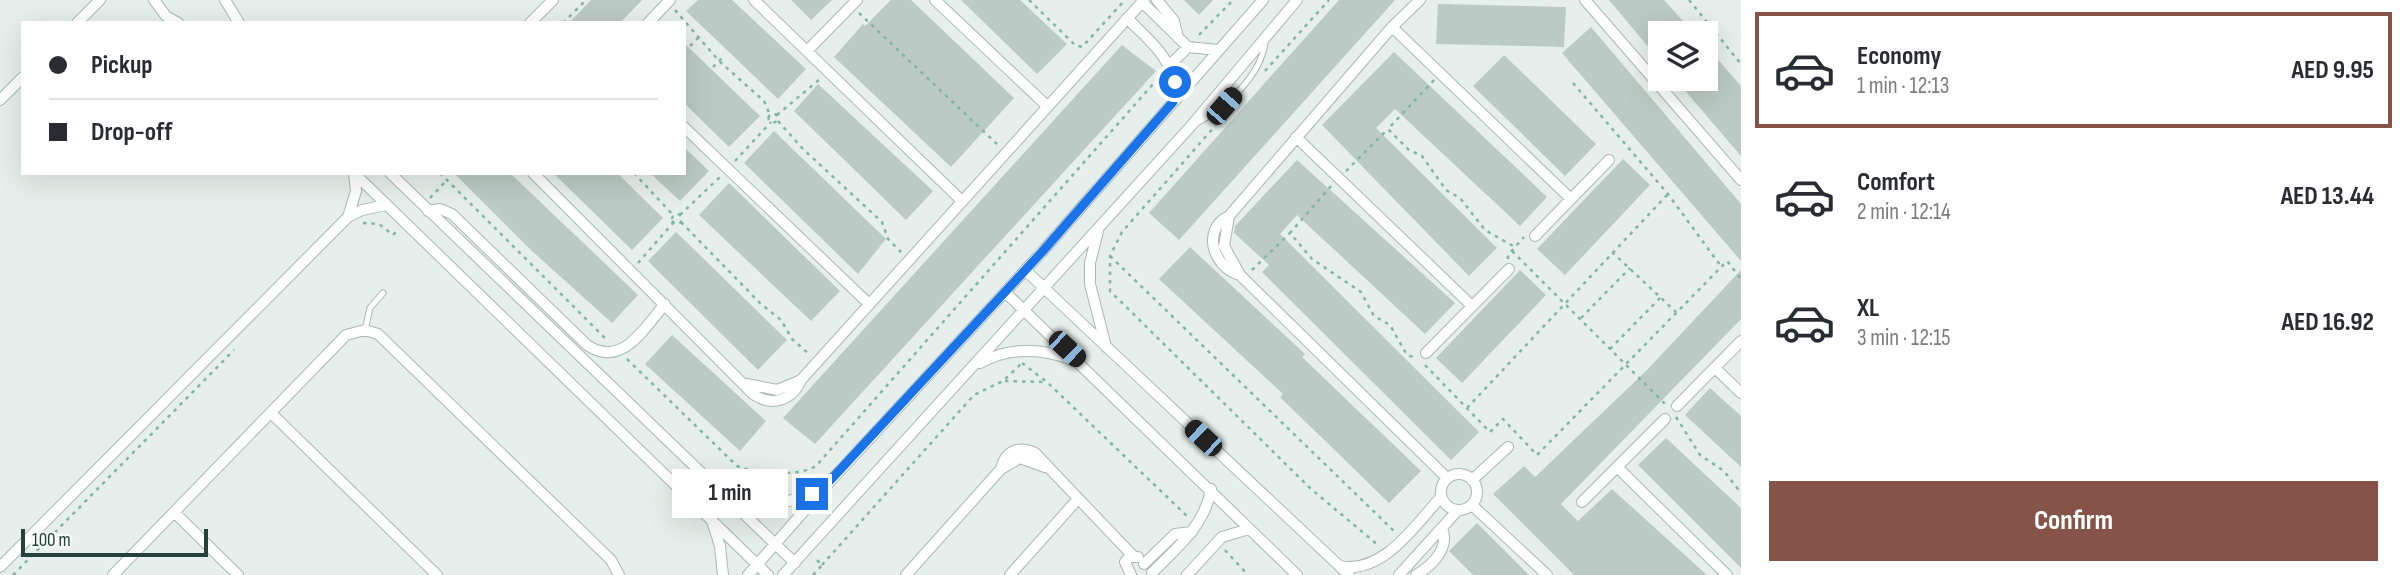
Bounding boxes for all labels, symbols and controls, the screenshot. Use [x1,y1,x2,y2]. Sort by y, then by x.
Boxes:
map controls [1648,21,1718,91]
button: layers [1648,21,1718,91]
icon: car [1773,39,1836,102]
text: Economy [1857,41,1941,72]
text: Pickup [91,50,153,81]
text: AED 9.95 [2292,55,2374,86]
route start [1159,66,1191,98]
text: 1 min · 12:13 [1857,72,1949,100]
car [1203,83,1246,129]
text: Drop-off [91,117,172,148]
icon: car [1773,165,1836,228]
text: Comfort [1857,167,1935,198]
text: AED 13.44 [2281,181,2374,212]
text: 2 min · 12:14 [1857,198,1951,226]
icon: car [1773,291,1836,354]
text: XL [1857,293,1879,324]
text: AED 16.92 [2282,307,2374,338]
text: 3 min · 12:15 [1857,324,1950,352]
car [1045,327,1090,371]
car [1181,416,1226,460]
callout: 1 min [672,470,788,518]
route end [796,478,828,510]
text: 1 min [709,479,751,507]
button: Confirm [1769,481,2378,561]
scale bar [21,526,208,558]
text: 100 m [32,529,71,552]

